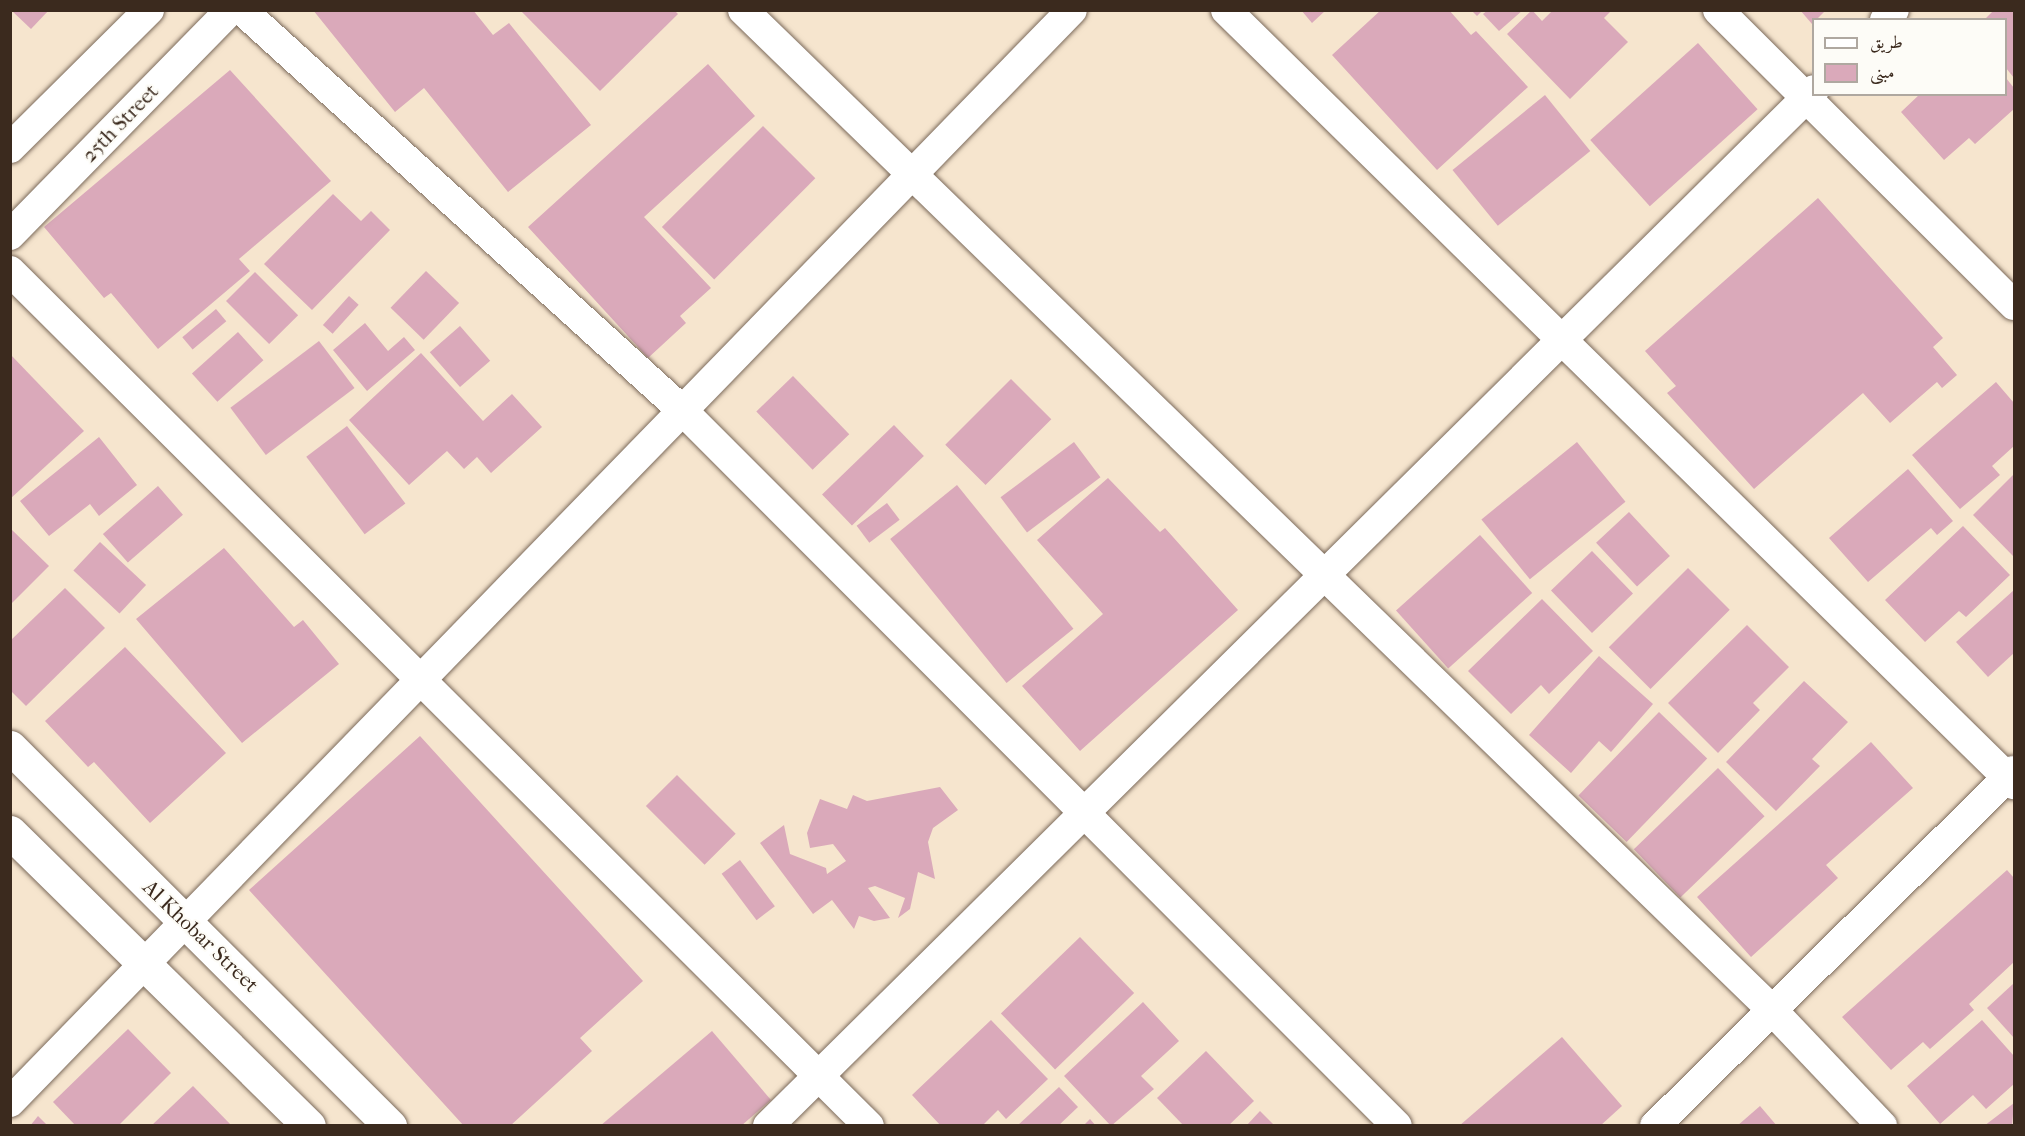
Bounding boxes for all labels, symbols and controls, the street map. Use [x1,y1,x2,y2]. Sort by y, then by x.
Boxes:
legend [1812,18,2007,96]
text: طريق [1870,32,1903,53]
text: مبنى [1870,62,1895,83]
street label: 25th Street [77,79,163,167]
street label: Al Khobar Street [138,874,264,998]

